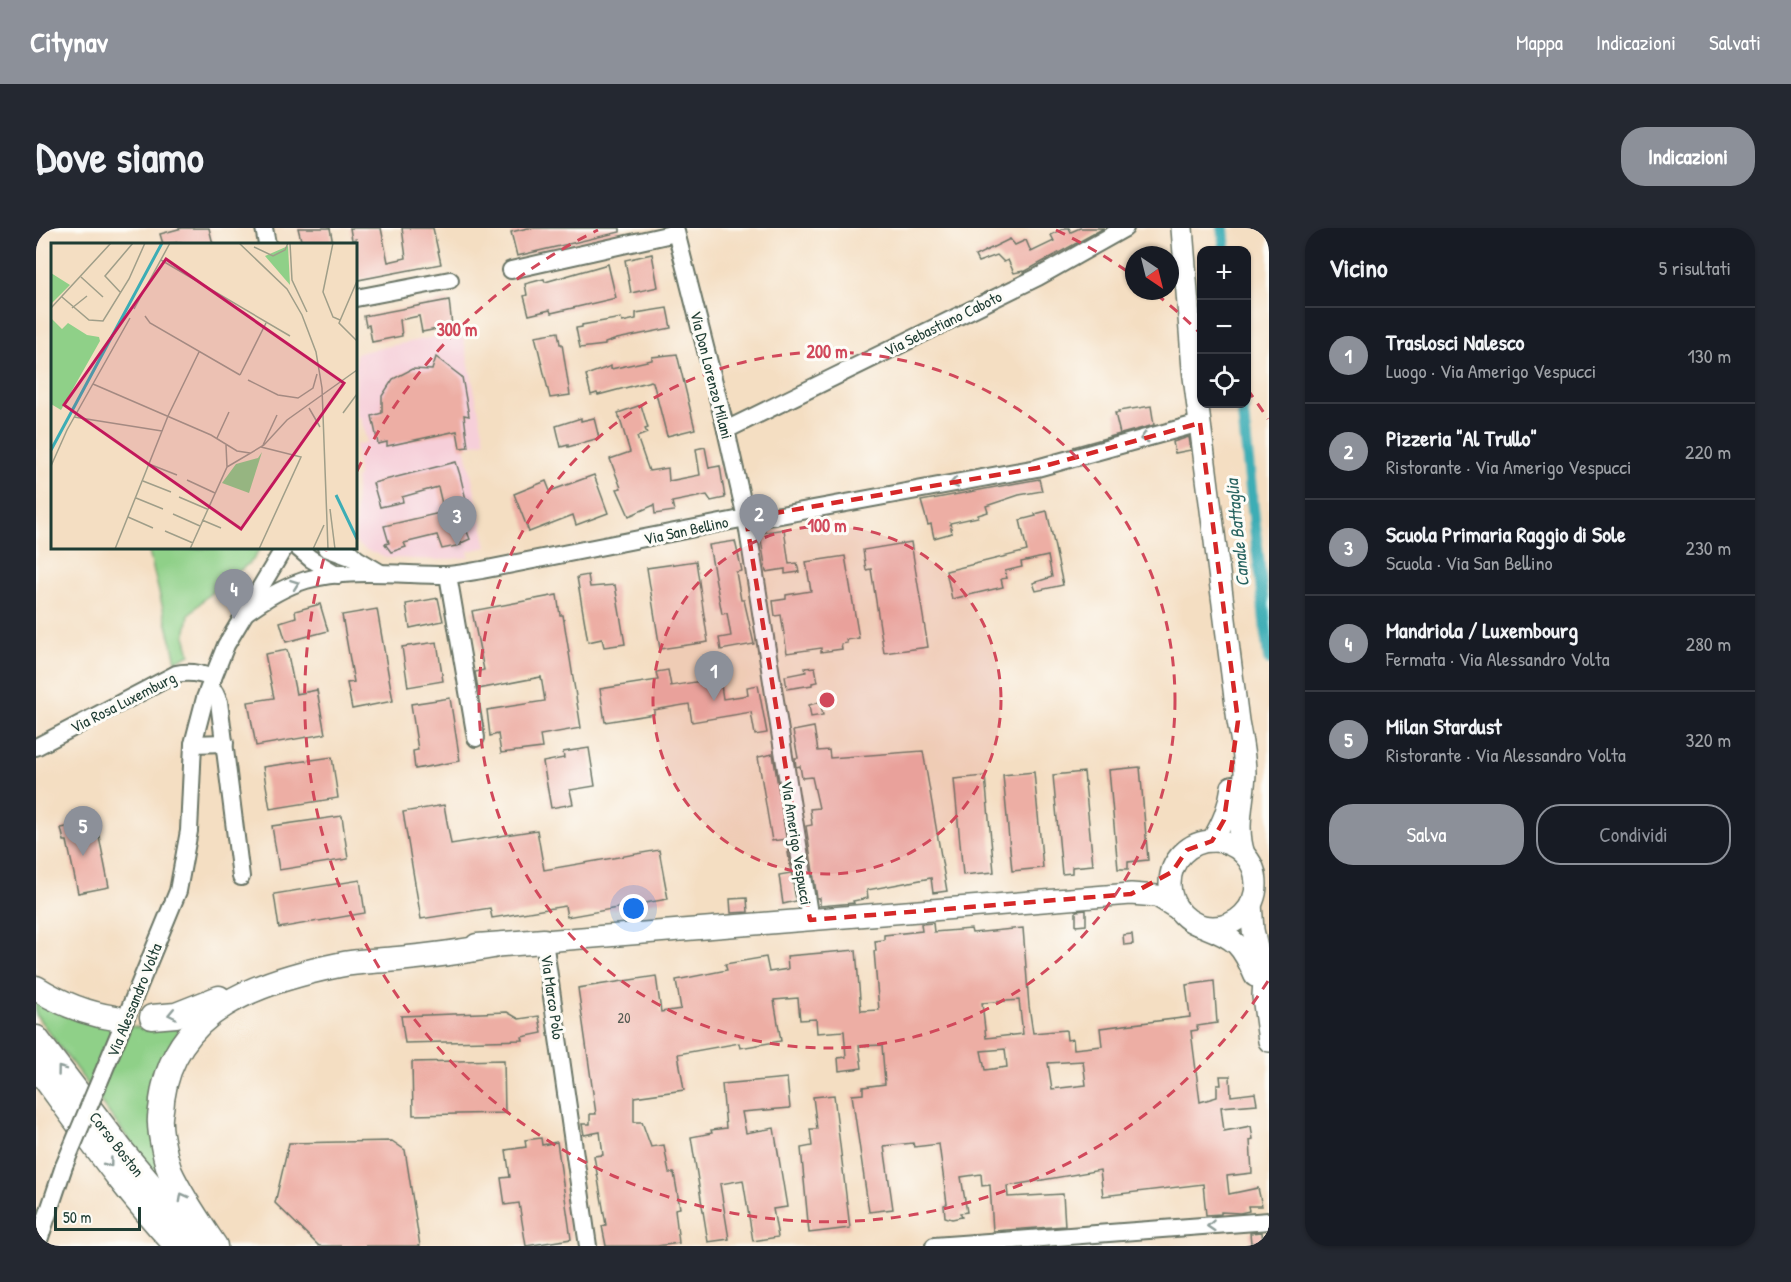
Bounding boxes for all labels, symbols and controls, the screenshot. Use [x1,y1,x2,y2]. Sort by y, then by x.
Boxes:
text: Citynav [30,23,108,61]
text: Mappa [1516,28,1563,57]
text: Indicazioni [1596,28,1676,57]
text: Salvati [1709,28,1761,57]
button: Indicazioni [1621,127,1755,186]
text: Dove siamo [36,128,204,185]
inset map [51,243,357,549]
north arrow [1125,246,1179,300]
map controls [1197,246,1251,408]
button: + [1197,246,1251,300]
text: Vicino [1329,250,1388,285]
text: 5 risultati [1659,254,1731,281]
street label: Via Sebastiano Caboto [881,285,1006,361]
button: − [1197,300,1251,354]
street label: Via Don Lorenzo Milani [685,309,739,441]
text: 300 m [437,317,477,342]
text: Traslosci Nalesco [1386,327,1524,357]
text: 200 m [807,339,847,364]
text: 1 [1345,342,1352,369]
text: 130 m [1688,342,1731,369]
button: locate [1197,354,1251,408]
text: Luogo · Via Amerigo Vespucci [1386,357,1596,384]
text: Pizzeria "Al Trullo" [1386,423,1537,453]
one-way arrow [1139,430,1149,443]
text: 2 [1344,438,1353,465]
text: 220 m [1685,438,1731,465]
text: Ristorante · Via Amerigo Vespucci [1386,453,1632,480]
one-way arrow [950,476,960,489]
water label: Canale Battaglia [1219,476,1255,588]
pin: 2 [740,494,778,544]
pin: 3 [438,496,476,546]
street label: Via San Bellino [642,510,731,550]
text: 100 m [807,513,847,538]
text: Scuola Primaria Raggio di Sole [1386,519,1626,549]
text: 3 [1344,534,1353,561]
text: 230 m [1686,534,1731,561]
text: Scuola · Via San Bellino [1386,549,1552,576]
pin: 4 [214,570,254,619]
one-way arrow [289,579,300,591]
text: Mandriola / Luxembourg [1386,615,1578,645]
text: 4 [1345,630,1352,657]
text: 280 m [1686,630,1731,657]
text: Fermata · Via Alessandro Volta [1386,645,1610,672]
pin: 1 [694,652,734,701]
street label: Via Rosa Luxemburg [67,666,179,738]
centre of rings [817,690,837,710]
text: Milan Stardust [1386,711,1502,741]
text: 5 [1344,726,1353,753]
text: 320 m [1686,726,1731,753]
text: Ristorante · Via Alessandro Volta [1386,741,1626,768]
street label: Via Amerigo Vespucci [776,779,818,907]
button: Salva [1329,804,1524,865]
button: Condividi [1536,804,1731,865]
pin: 5 [64,806,102,856]
your location [619,894,648,923]
street label: Via Alessandro Volta [101,940,167,1060]
street label: Via Marco Polo [536,953,570,1041]
one-way arrow [168,1007,178,1020]
house number: 20 [618,1008,630,1027]
one-way arrow [57,1066,68,1077]
street label: Corso Boston [84,1107,150,1181]
one-way arrow [101,1157,112,1168]
one-way arrow [179,1192,191,1203]
scale bar [54,1204,141,1232]
text: 50 m [63,1206,92,1228]
one-way arrow [1206,1219,1215,1232]

